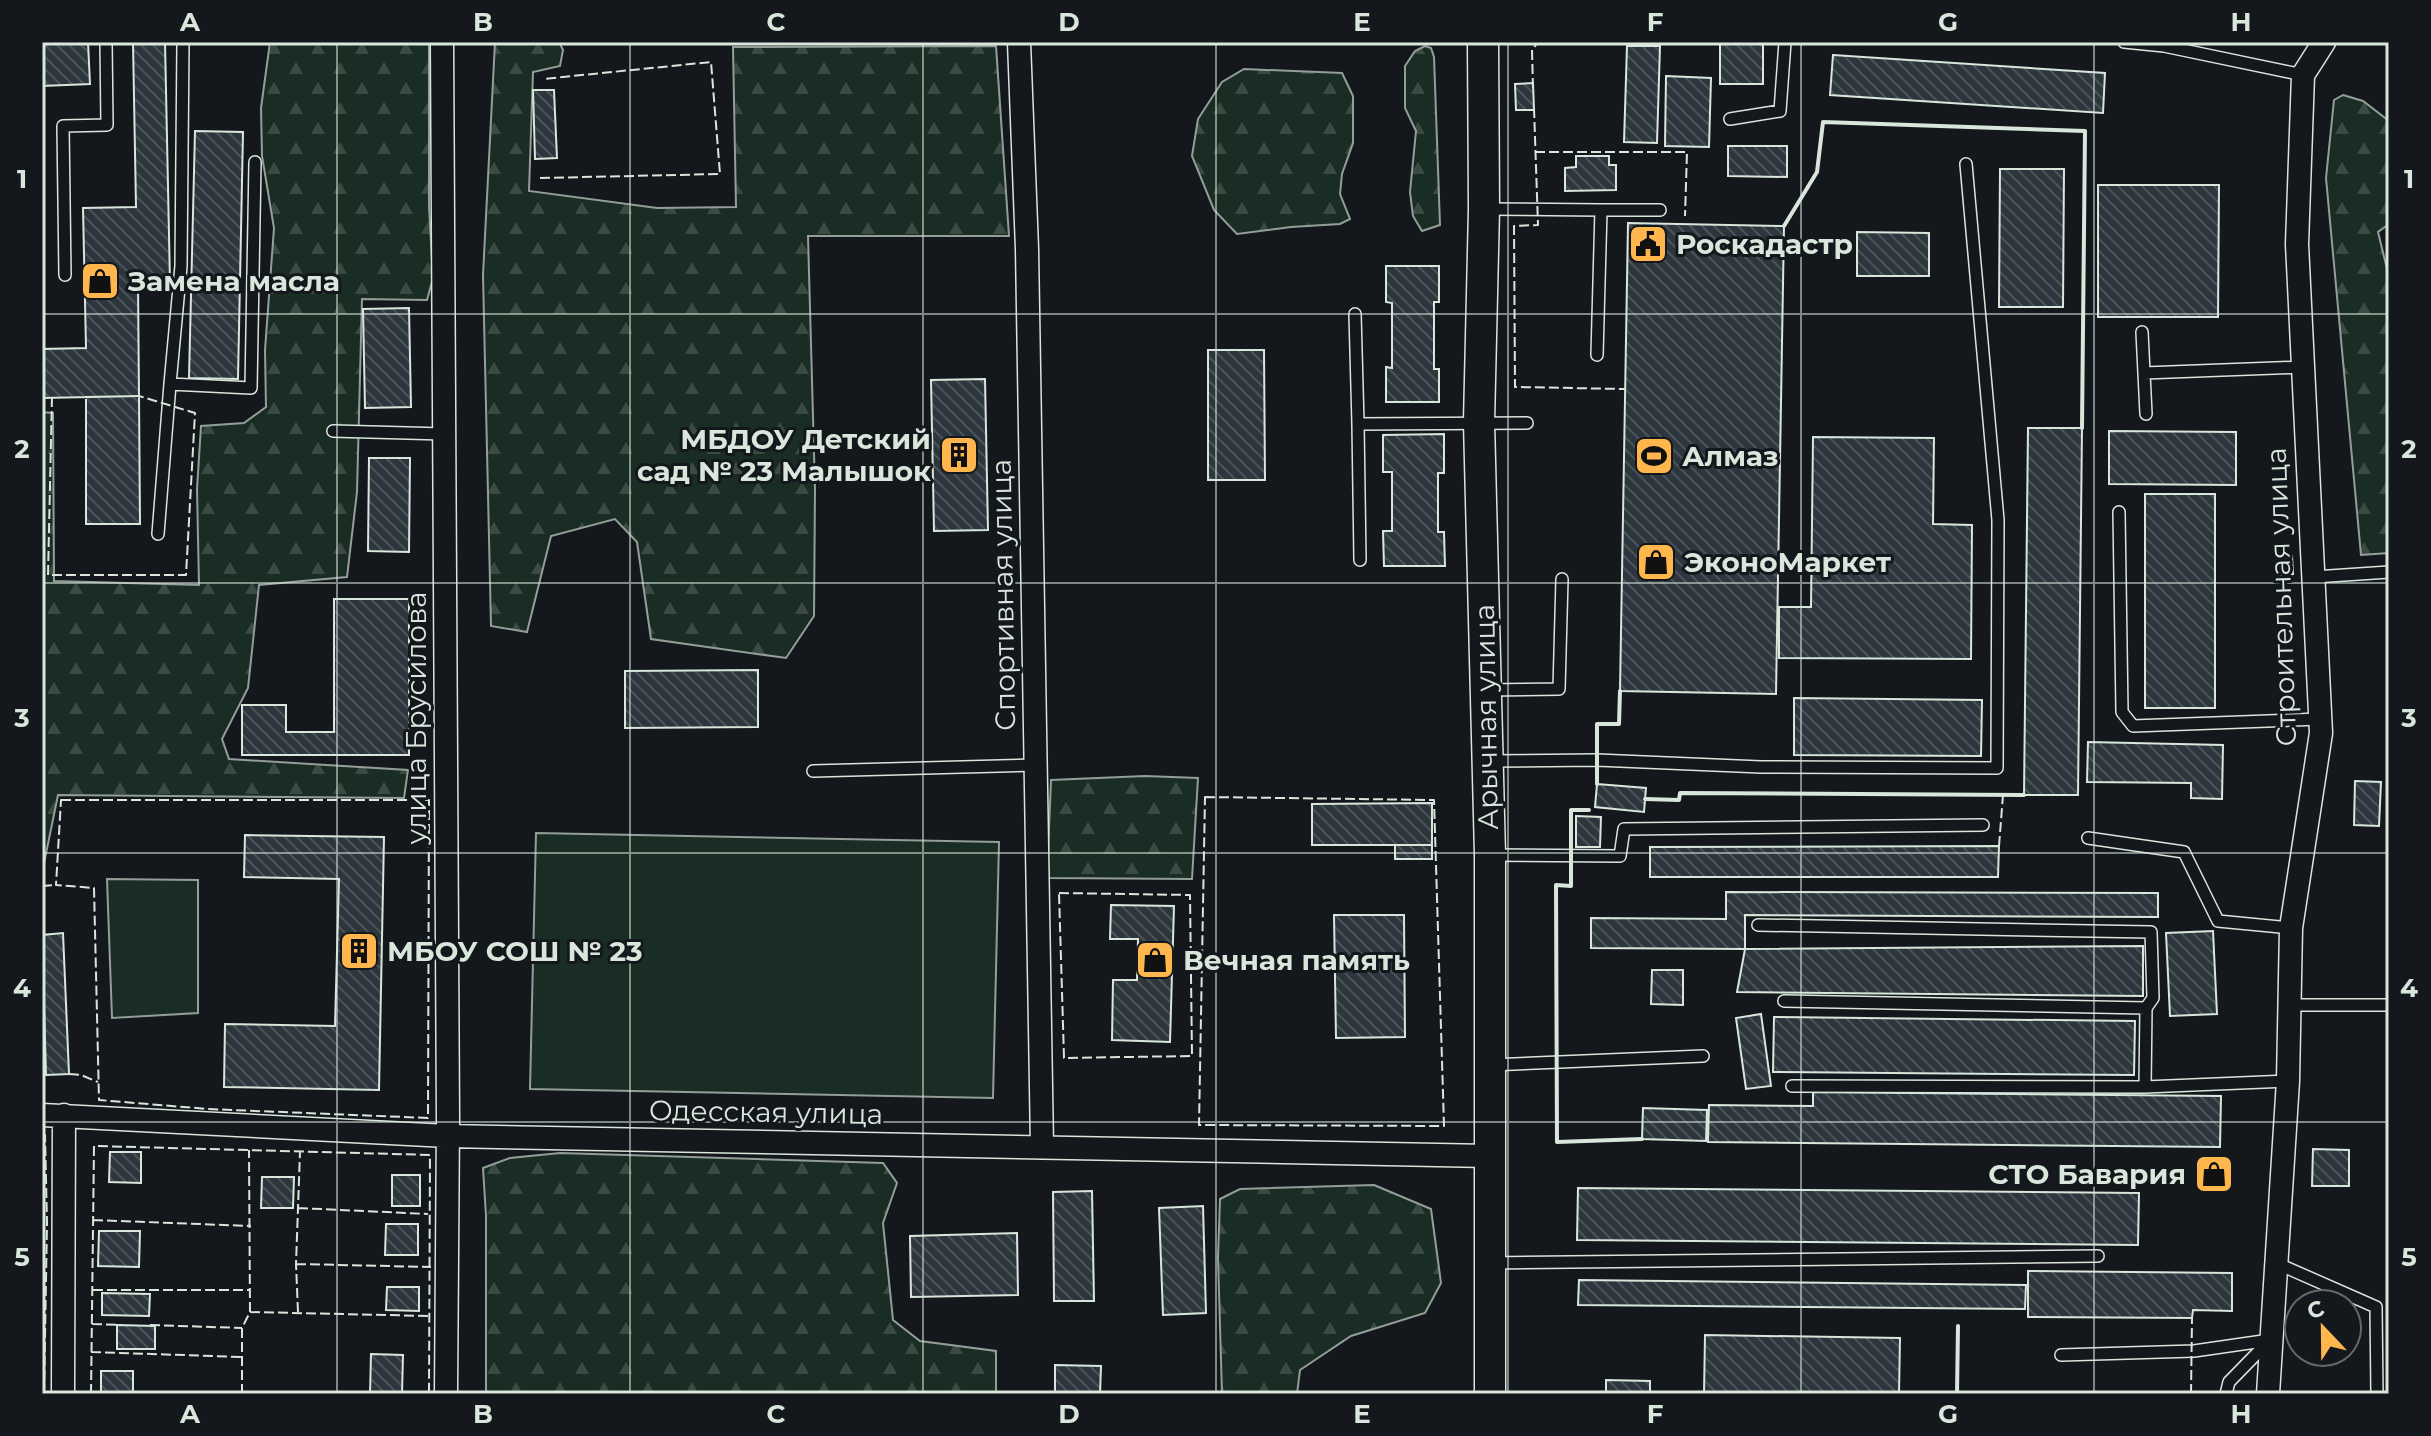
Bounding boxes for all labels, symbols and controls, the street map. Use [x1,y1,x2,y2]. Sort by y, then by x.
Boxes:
text: A [179,6,201,38]
text: B [473,6,493,38]
text: C [767,6,786,38]
text: D [1058,6,1080,38]
text: E [1353,6,1371,38]
text: F [1647,6,1663,38]
text: G [1938,6,1958,38]
text: H [2230,6,2252,38]
text: 1 [17,163,27,195]
text: 1 [2404,163,2414,195]
public building icon: Роскадастр [1627,223,1669,265]
place label: Роскадастр [1676,227,1853,261]
shop icon: Замена масла [79,260,121,302]
place label: Замена масла [127,264,340,298]
place label: МБДОУ Детский сад № 23 Малышок [637,422,931,488]
text: 2 [14,433,30,465]
text: 2 [2401,433,2417,465]
building icon: МБДОУ Детский сад № 23 Малышок [938,434,980,476]
sports icon: Алмаз [1633,435,1675,477]
place label: Алмаз [1682,439,1779,473]
street label: Строительная улица [2259,447,2303,747]
street label: Спортивная улица [984,459,1022,731]
shop icon: ЭконоМаркет [1635,541,1677,583]
place label: ЭконоМаркет [1684,545,1891,579]
street label: улица Брусилова [399,592,433,845]
street label: Арычная улица [1467,604,1505,830]
text: 3 [13,702,30,734]
text: 3 [2400,702,2417,734]
building icon: МБОУ СОШ № 23 [338,930,380,972]
place label: МБОУ СОШ № 23 [387,934,643,968]
shop icon: Вечная память [1134,939,1176,981]
place label: Вечная память [1183,943,1410,977]
text: 4 [13,972,31,1004]
text: 4 [2400,972,2418,1004]
street label: Одесская улица [649,1093,883,1131]
shop icon: СТО Бавария [2193,1153,2235,1195]
place label: СТО Бавария [1988,1157,2186,1191]
text: 5 [14,1241,30,1273]
text: 5 [2401,1241,2417,1273]
north arrow [2283,1288,2363,1368]
text: С [2303,1294,2328,1325]
text: A [179,1398,201,1430]
text: B [473,1398,493,1430]
text: C [767,1398,786,1430]
text: D [1058,1398,1080,1430]
text: E [1353,1398,1371,1430]
text: F [1647,1398,1663,1430]
text: G [1938,1398,1958,1430]
text: H [2230,1398,2252,1430]

